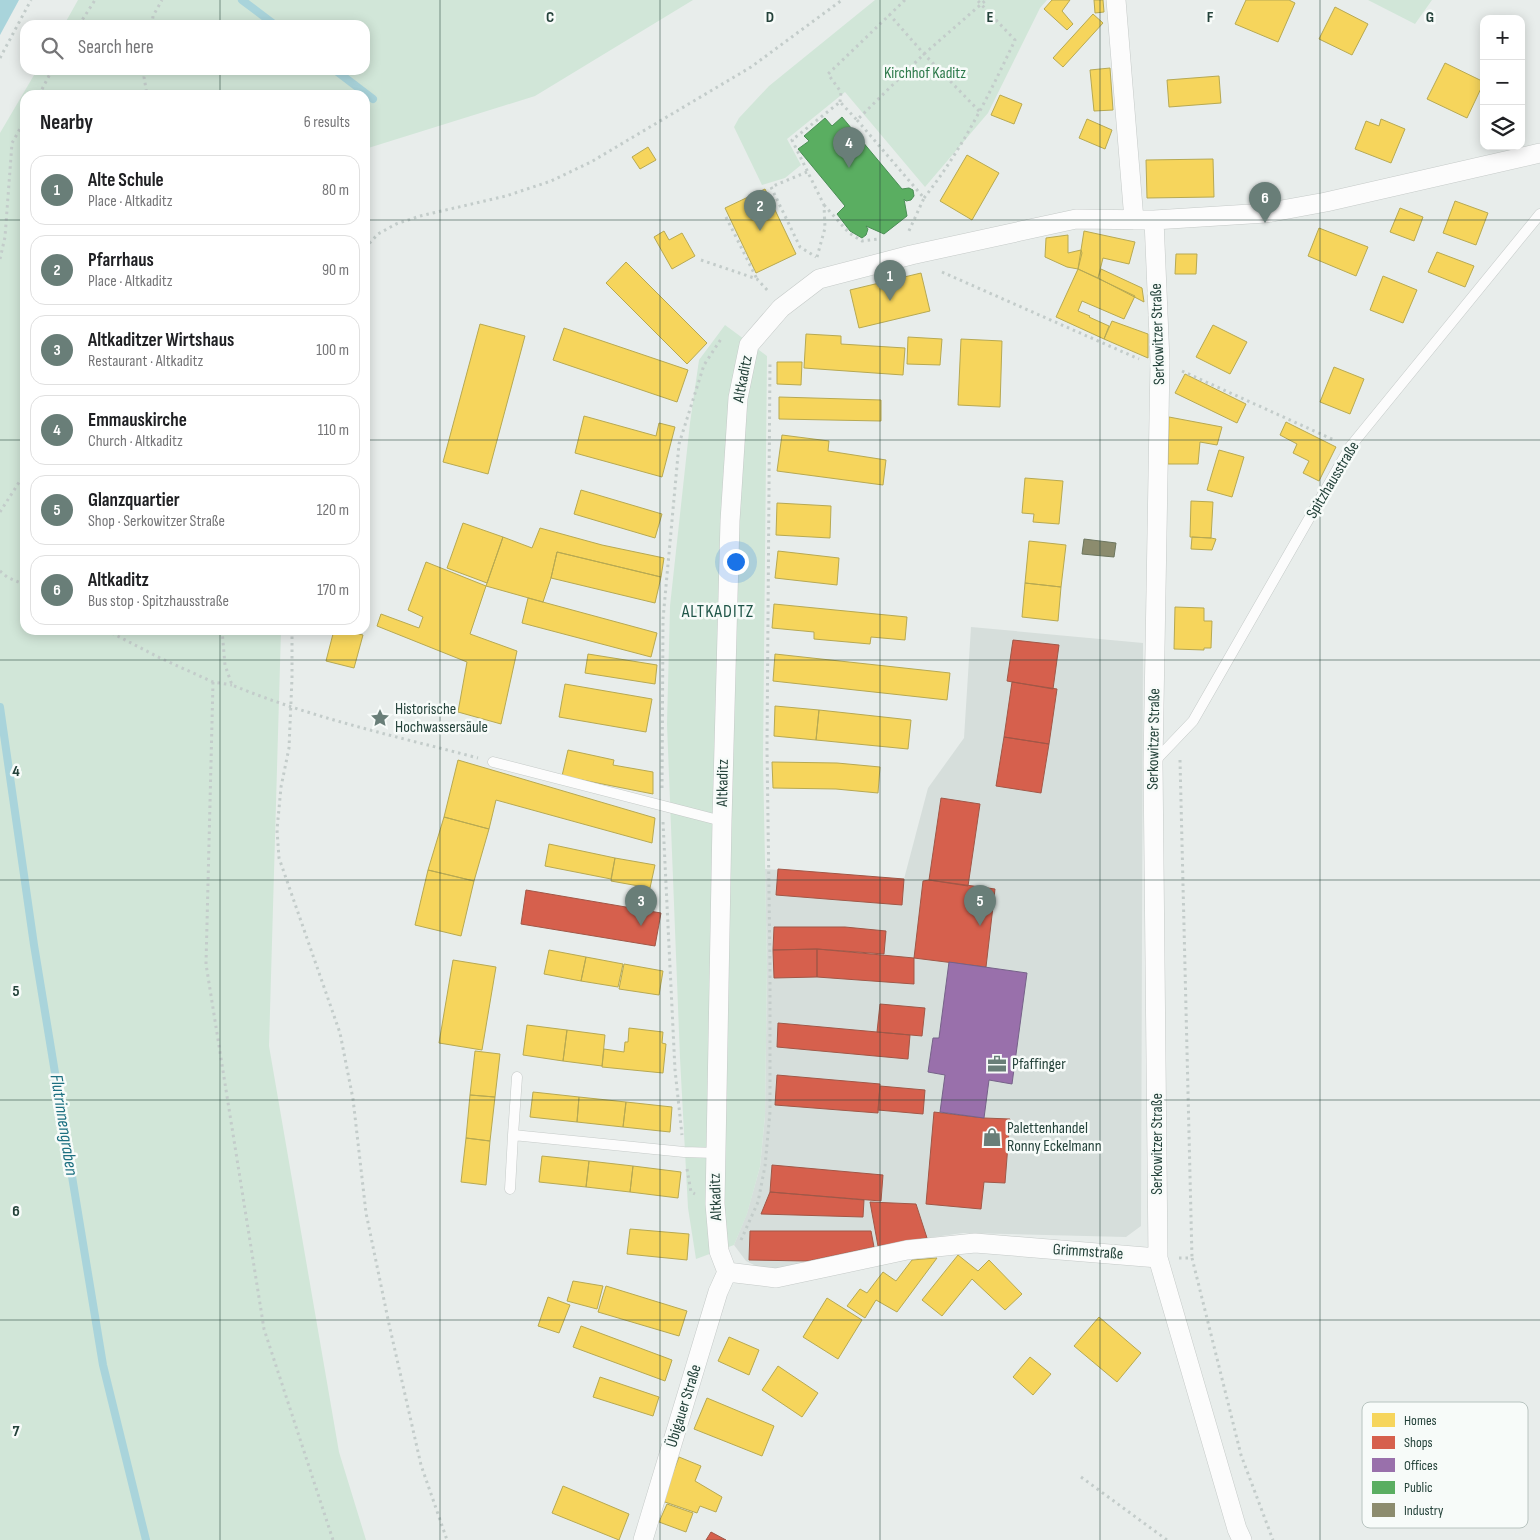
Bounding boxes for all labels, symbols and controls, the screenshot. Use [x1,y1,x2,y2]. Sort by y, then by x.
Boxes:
text: C [546,8,554,27]
text: D [766,8,774,27]
text: E [987,8,994,27]
text: F [1207,8,1214,27]
text: G [1426,8,1434,27]
map controls [1480,15,1525,150]
button: + [1480,15,1525,60]
search box [20,20,370,75]
icon: search [38,34,66,62]
text: Search here [78,36,154,59]
button: − [1480,60,1525,105]
park label: Kirchhof Kaditz [884,64,966,83]
button: layers [1480,105,1525,150]
text: Nearby [40,110,93,135]
text: 6 results [304,113,350,132]
pin: 4 [833,127,865,168]
text: Alte Schule [88,169,164,192]
text: 1 [54,181,60,200]
text: 80 m [322,181,349,200]
pin: 6 [1249,182,1281,223]
pin: 2 [744,190,776,231]
text: Place · Altkaditz [88,192,173,211]
text: Pfarrhaus [88,249,154,272]
pin: 1 [874,260,906,301]
text: 2 [53,261,61,280]
text: 90 m [322,261,349,280]
text: Place · Altkaditz [88,272,173,291]
street label: Serkowitzer Straße [1147,283,1169,385]
text: Altkaditzer Wirtshaus [88,329,234,352]
text: 3 [53,341,61,360]
text: 100 m [316,341,349,360]
text: Restaurant · Altkaditz [88,352,203,371]
street label: Altkaditz [729,354,757,405]
text: Emmauskirche [88,409,187,432]
text: 4 [53,421,61,440]
text: 110 m [318,421,349,440]
text: Church · Altkaditz [88,432,183,451]
street label: Spitzhausstraße [1303,438,1363,522]
text: Glanzquartier [88,489,180,512]
text: 5 [53,501,61,520]
text: 120 m [317,501,349,520]
text: Shop · Serkowitzer Straße [88,512,225,531]
your location [723,549,749,575]
text: Altkaditz [88,569,149,592]
text: 6 [53,581,61,600]
text: 170 m [317,581,349,600]
text: Bus stop · Spitzhausstraße [88,592,229,611]
district label: ALTKADITZ [681,601,754,622]
street label: Serkowitzer Straße [1144,688,1164,790]
place label: Historische Hochwassersäule [395,700,488,737]
place icon: Historische Hochwassersäule [369,707,391,729]
street label: Altkaditz [713,759,733,808]
text: 4 [12,762,20,781]
pin: 3 [625,885,657,926]
pin: 5 [964,885,996,926]
text: 5 [12,982,20,1001]
office icon: Pfaffinger [986,1053,1008,1075]
place label: Pfaffinger [1012,1055,1066,1074]
water label: Flutrinnengraben [46,1073,82,1177]
street label: Serkowitzer Straße [1148,1093,1167,1195]
place label: Palettenhandel Ronny Eckelmann [1007,1119,1102,1156]
shop icon: Palettenhandel Ronny Eckelmann [981,1126,1003,1148]
street label: Altkaditz [706,1173,726,1222]
text: 6 [12,1202,20,1221]
street label: Grimmstraße [1052,1240,1124,1264]
street label: Übigauer Straße [662,1362,706,1450]
legend [1362,1402,1528,1528]
text: Homes [1404,1412,1437,1429]
text: 7 [13,1422,20,1441]
text: Shops [1404,1434,1433,1451]
text: Offices [1404,1457,1438,1474]
text: Public [1404,1479,1433,1496]
text: Industry [1404,1502,1444,1519]

